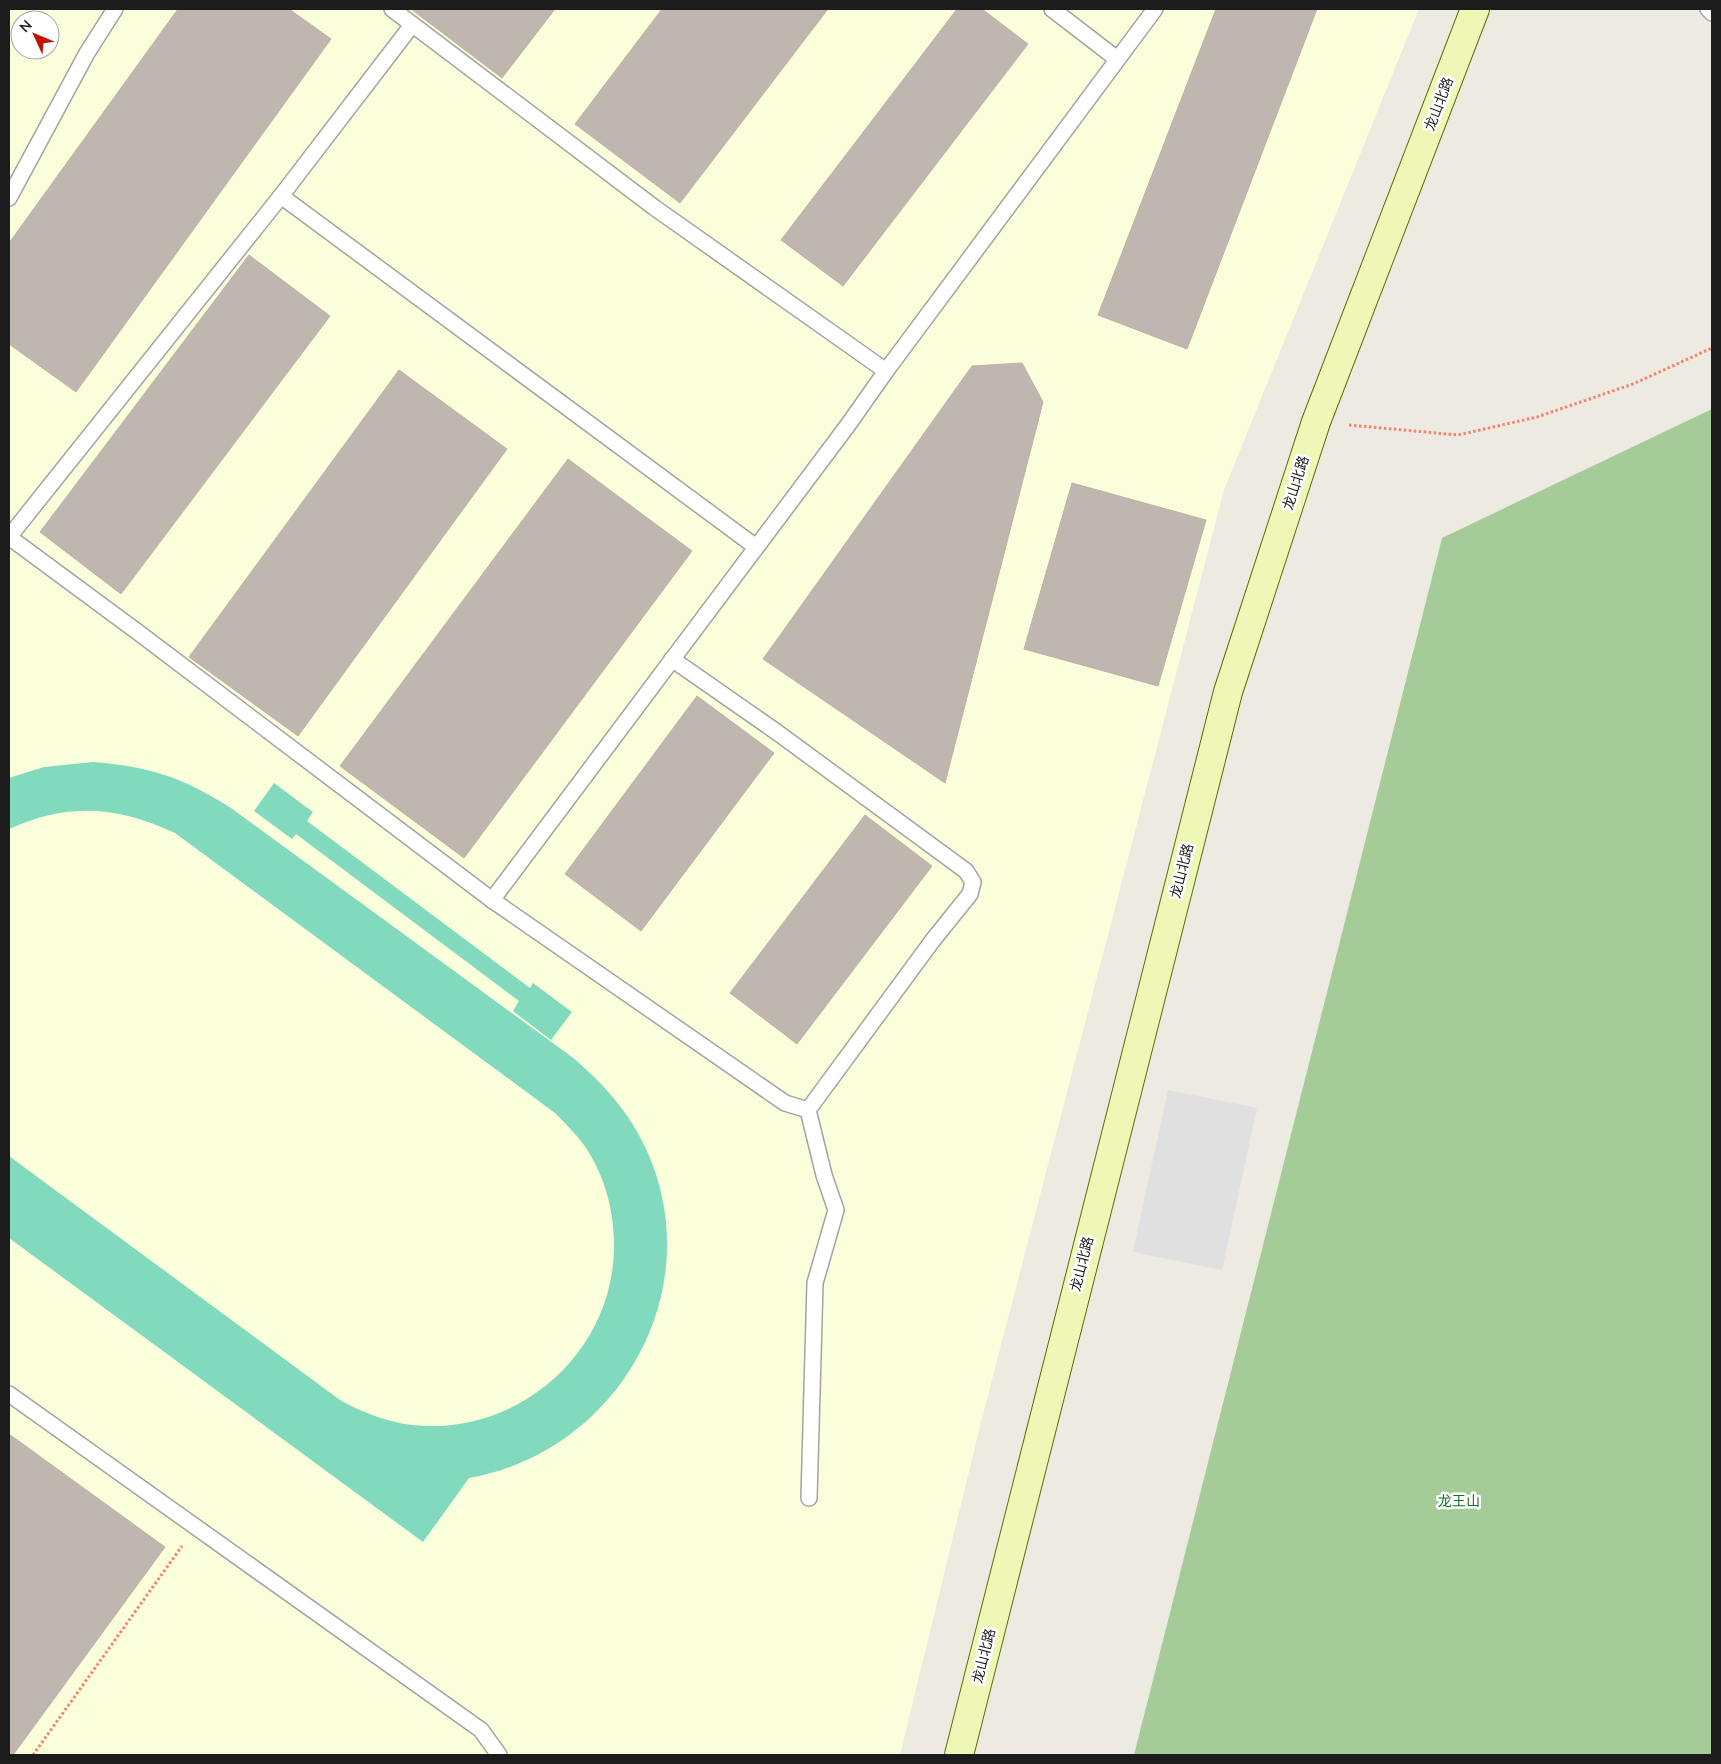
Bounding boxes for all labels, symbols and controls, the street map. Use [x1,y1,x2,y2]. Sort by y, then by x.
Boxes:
north arrow [10,10,60,60]
text: N [16,16,36,37]
street label: 龙山北路 [1420,74,1458,134]
street label: 龙山北路 [1278,453,1314,513]
street label: 龙山北路 [1166,842,1198,900]
street label: 龙山北路 [1066,1235,1098,1293]
park label: 龙王山 [1438,1492,1480,1511]
street label: 龙山北路 [968,1627,1000,1685]

